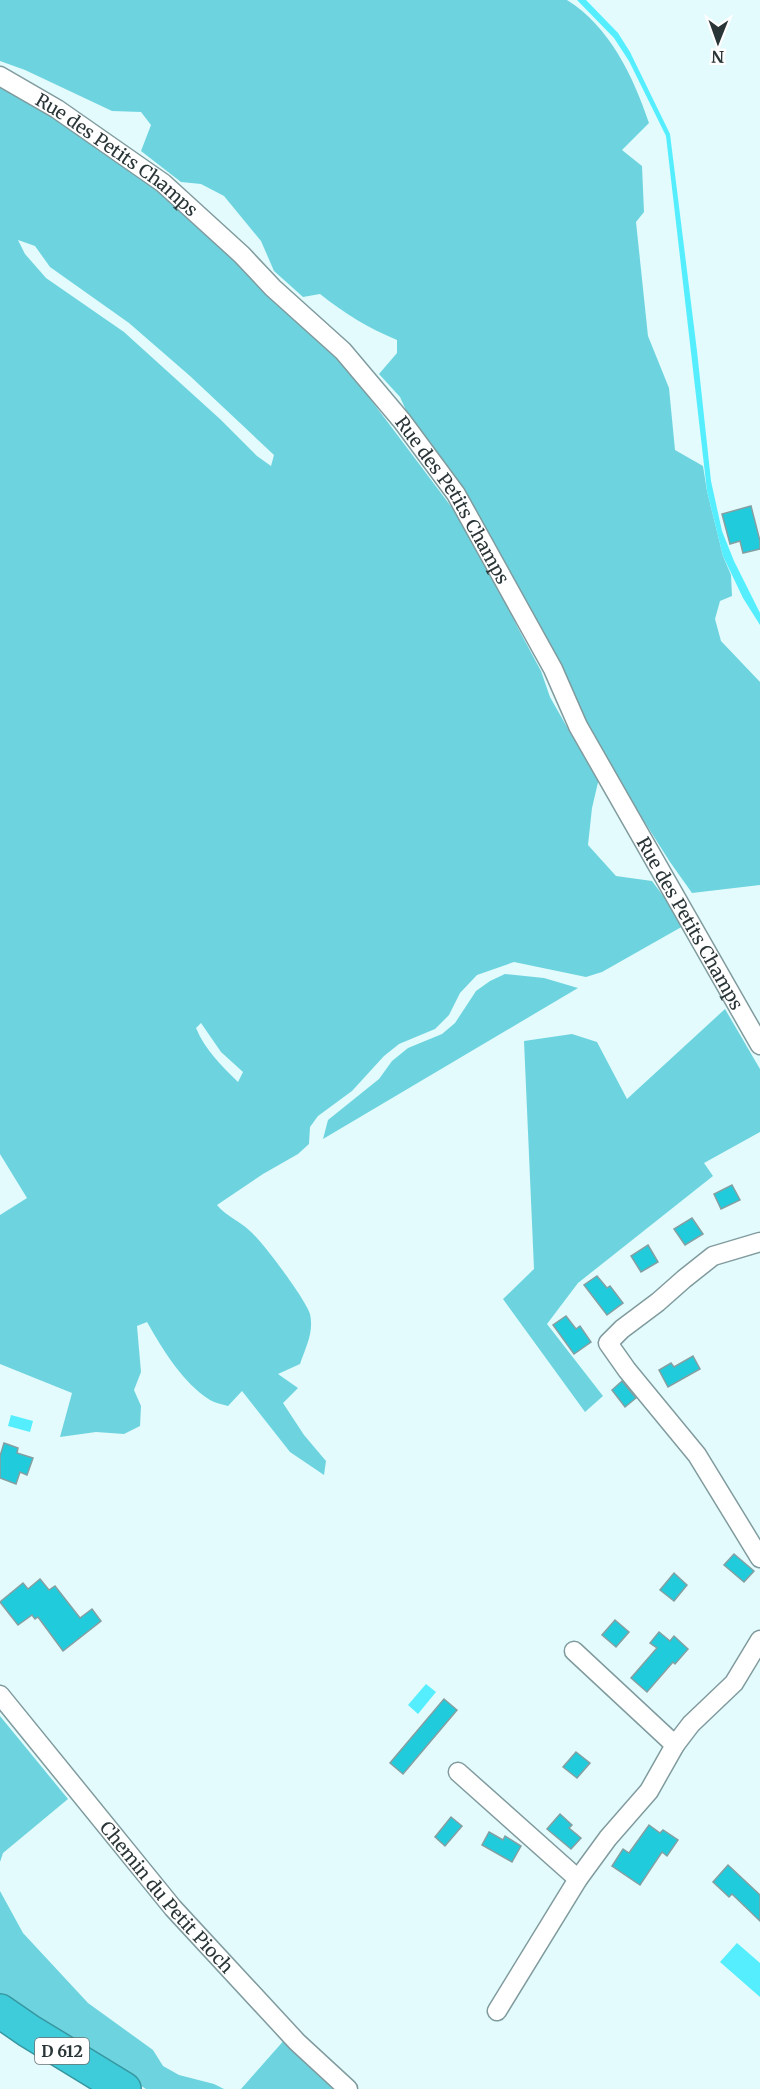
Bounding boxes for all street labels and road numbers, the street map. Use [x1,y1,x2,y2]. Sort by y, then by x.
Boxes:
street label: Rue des Petits Champs [32,88,203,221]
street label: Rue des Petits Champs [391,411,515,588]
street label: Rue des Petits Champs [632,832,749,1014]
street label: Chemin du Petit Pioch [95,1816,239,1978]
road number: D 612 [35,2038,89,2064]

